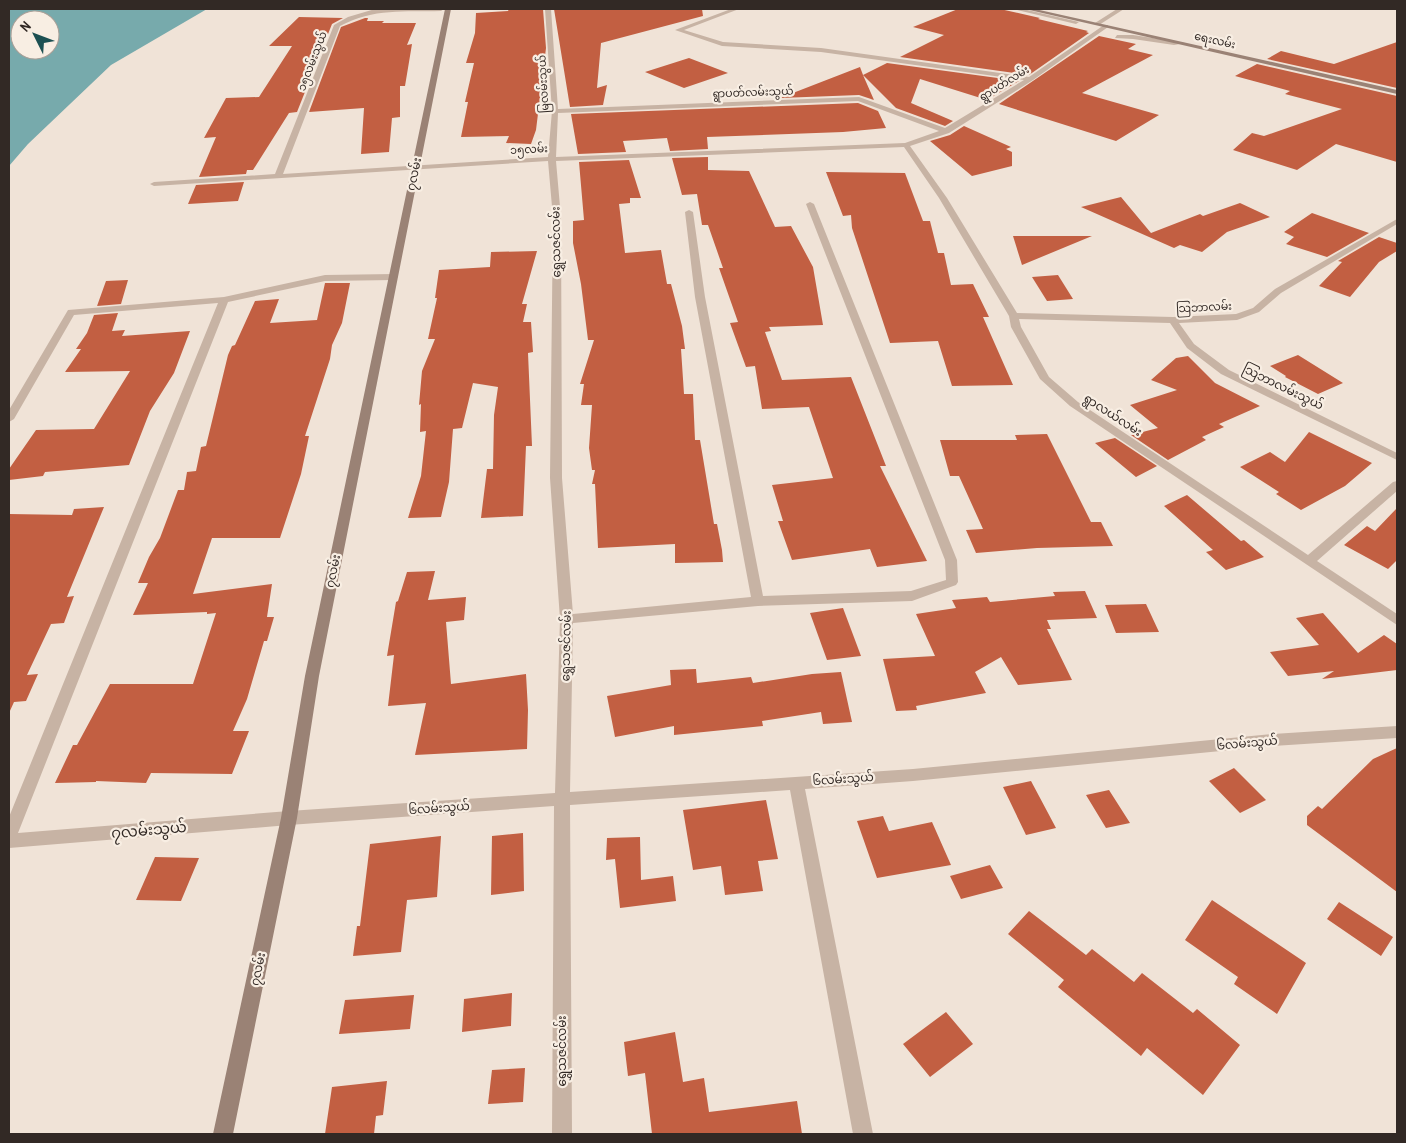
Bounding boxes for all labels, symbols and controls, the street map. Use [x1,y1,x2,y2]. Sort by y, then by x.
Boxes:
north arrow [10,10,60,60]
text: N [16,17,35,35]
street label: ရေးလမ်း [1193,28,1237,54]
street label: ၁၅လမ်းသွယ် [294,29,332,93]
street label: မြလမ်းသွယ် [534,54,554,114]
street label: ရွာပတ်လမ်း [977,62,1033,105]
street label: ရွာပတ်လမ်းသွယ် [712,84,794,102]
street label: ၁၅လမ်း [510,141,549,159]
street label: ၇လမ်း [402,156,427,192]
street label: ရွှေသဇင်လမ်း [546,206,567,278]
street label: သြဘာလမ်း [1176,299,1233,317]
street label: သြဘာလမ်းသွယ် [1239,360,1327,415]
street label: ရွာလယ်လမ်း [1080,389,1146,442]
street label: ၇လမ်း [321,553,346,589]
street label: ရွှေသဇင်လမ်း [556,610,577,682]
street label: ၆လမ်းသွယ် [1216,731,1278,756]
street label: ၆လမ်းသွယ် [812,768,874,791]
street label: ၆လမ်းသွယ် [408,797,470,820]
street label: ၇လမ်းသွယ် [110,816,188,845]
street label: ၇လမ်း [246,951,271,987]
street label: ရွှေသဇင်လမ်း [553,1016,572,1087]

